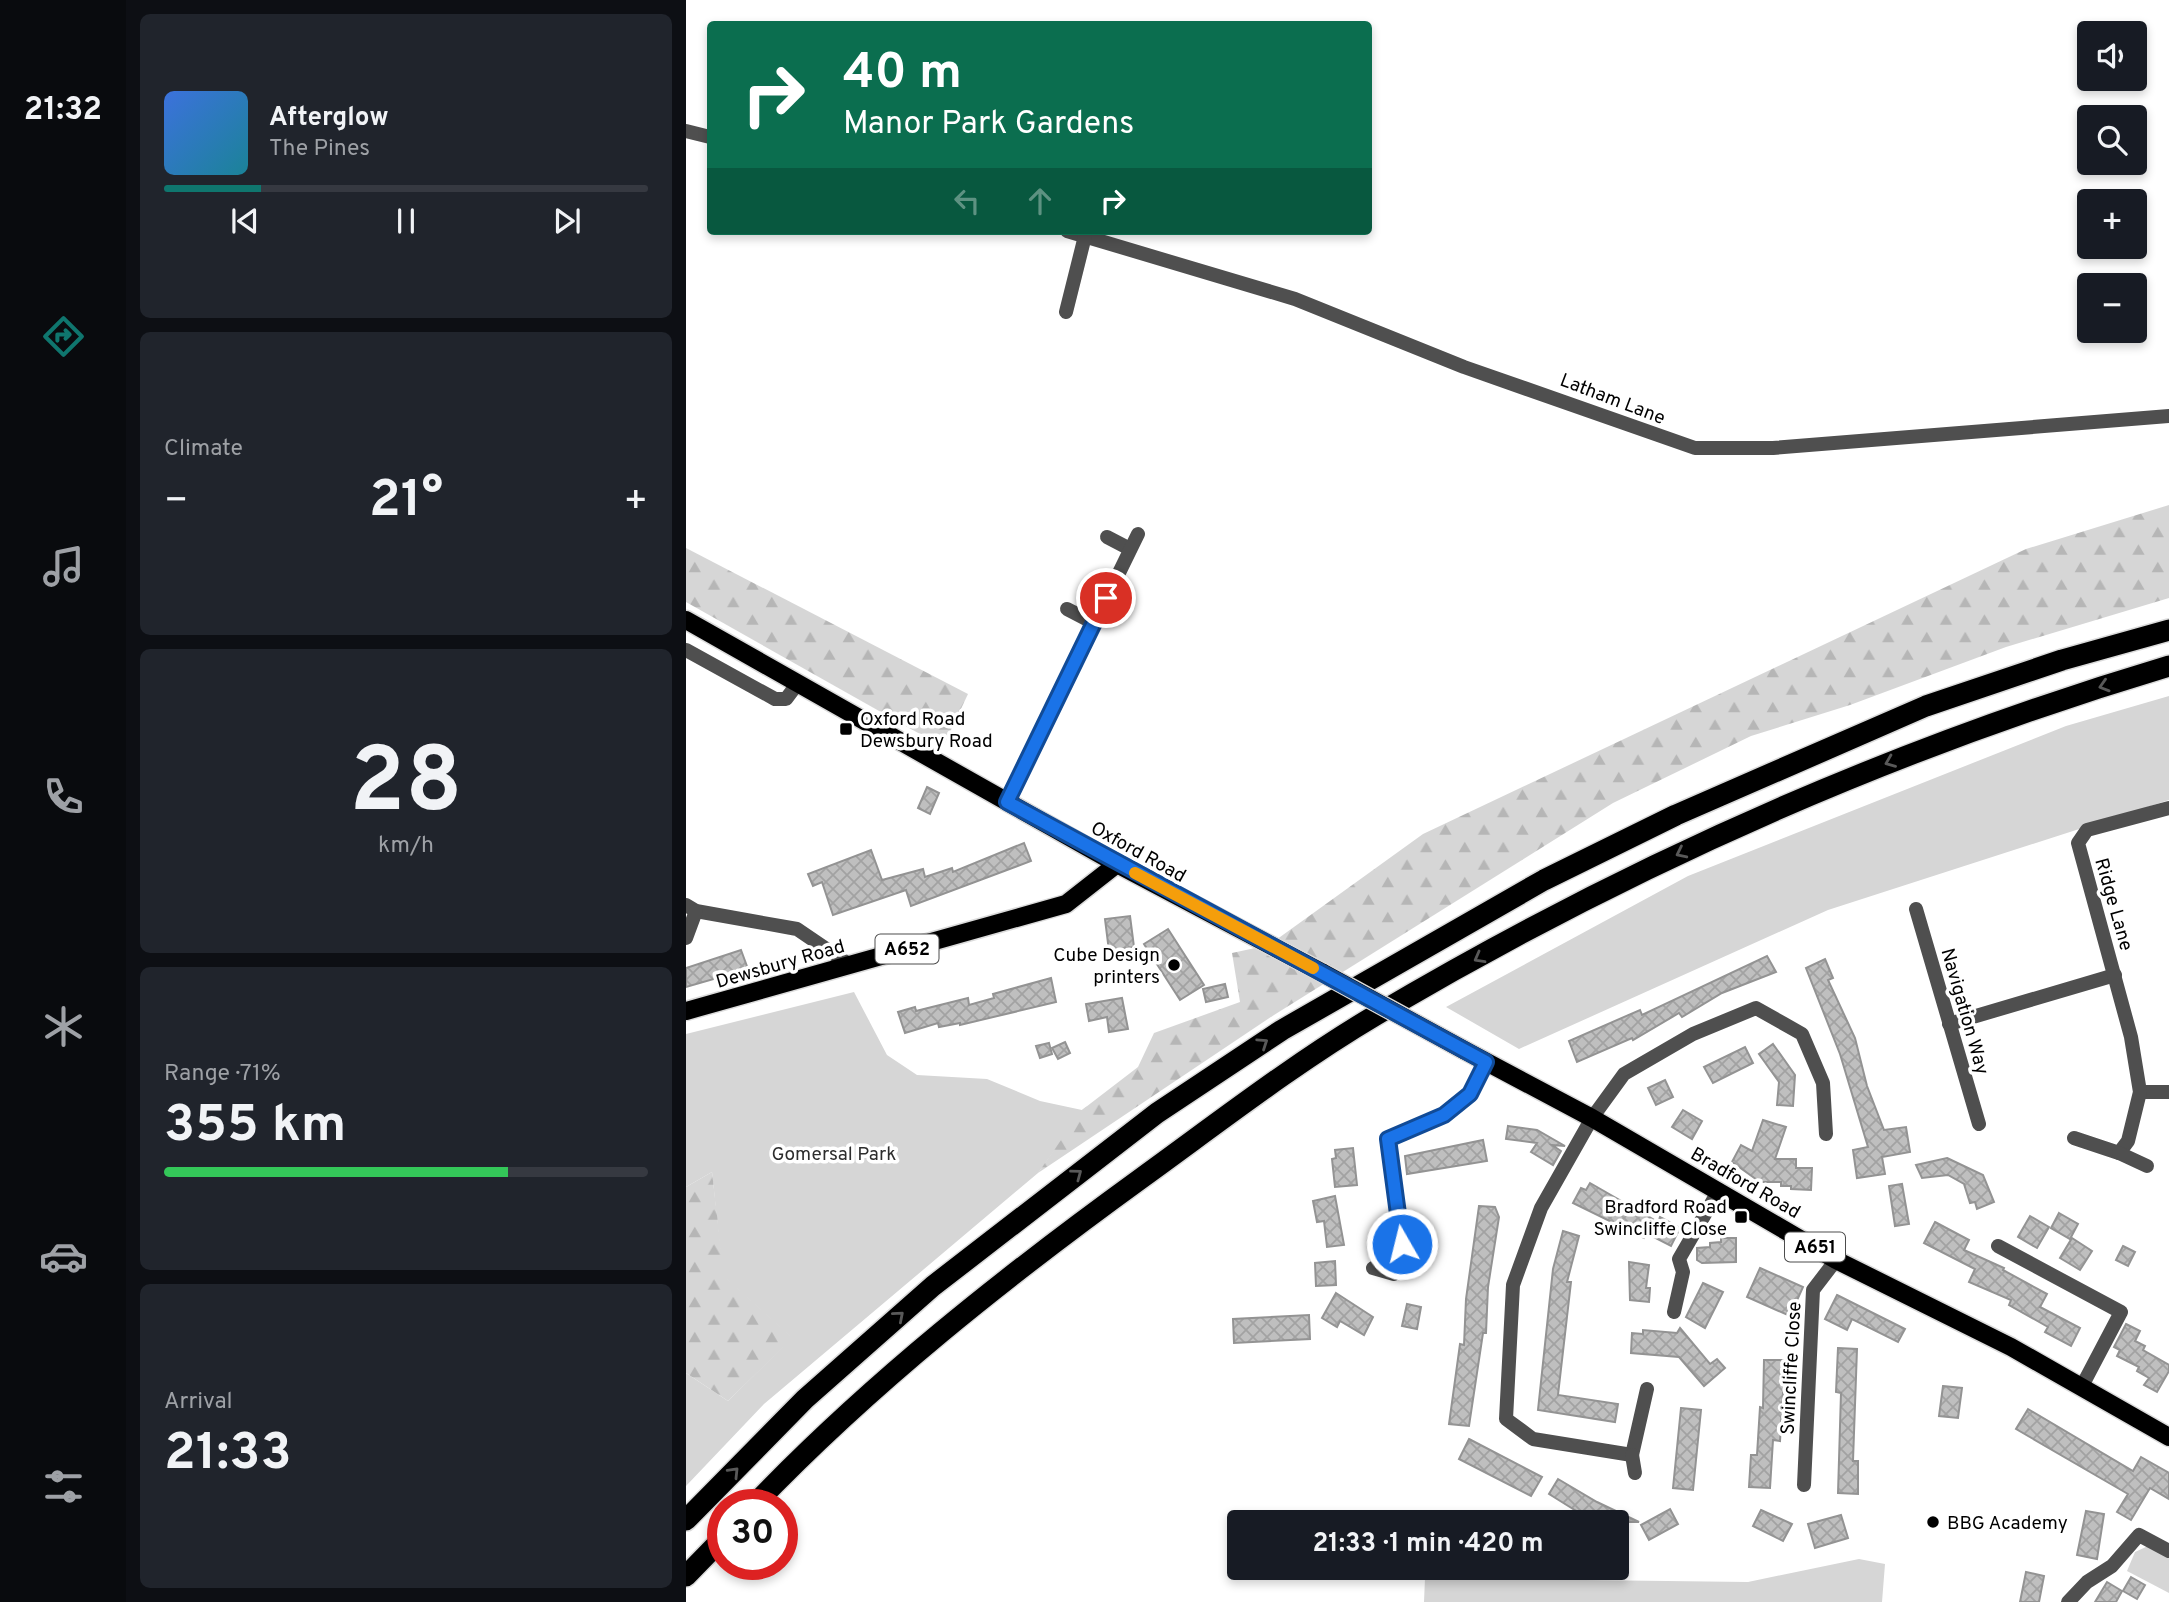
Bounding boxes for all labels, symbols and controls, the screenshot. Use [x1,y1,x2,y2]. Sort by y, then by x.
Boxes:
map controls [2077,21,2147,343]
button: sound [2077,21,2147,91]
text: 40 m [843,44,962,106]
icon: right [728,49,819,140]
text: 21:32 [24,91,102,131]
text: Afterglow [269,102,389,135]
text: Manor Park Gardens [843,105,1134,145]
button: search [2077,105,2147,175]
text: The Pines [269,135,370,164]
icon: left [948,182,986,220]
icon: ahead [1021,182,1059,220]
icon: right [1094,182,1132,220]
button: + [2077,189,2147,259]
icon: previous [226,202,264,240]
icon: pause [387,202,425,240]
icon: next [548,202,586,240]
button: − [2077,273,2147,343]
icon: directions [39,312,88,361]
street label: Latham Lane [1556,369,1668,431]
text: Climate [164,435,243,464]
text: 21° [369,469,443,535]
text: − [164,478,189,527]
text: + [623,478,648,527]
icon: music [39,542,88,591]
pin [1076,568,1136,628]
icon: arrive [1087,579,1125,617]
one-way arrow [2098,677,2110,692]
place label: Oxford Road Dewsbury Road [860,708,993,754]
marker: Oxford Road Dewsbury Road [838,721,854,737]
text: 28 [350,729,462,844]
one-way arrow [1884,754,1896,768]
icon: phone [39,772,88,821]
street label: Oxford Road [1086,817,1190,889]
text: km/h [378,832,434,861]
one-way arrow [1676,845,1688,859]
street label: Ridge Lane [2088,855,2138,954]
road number: A652 [876,934,938,964]
street label: Dewsbury Road [713,935,848,995]
place label: Cube Design printers [1053,944,1160,990]
street label: Navigation Way [1935,946,1994,1078]
one-way arrow [1474,950,1486,963]
marker: Cube Design printers [1166,957,1182,973]
icon: climate [39,1002,88,1051]
one-way arrow [1255,1038,1268,1051]
text: Range · 71% [164,1060,281,1089]
text: 355 km [164,1094,346,1160]
park label: Gomersal Park [772,1143,896,1167]
street label: Bradford Road [1686,1143,1804,1225]
one-way arrow [1069,1169,1082,1182]
place label: Bradford Road Swincliffe Close [1593,1196,1727,1242]
position arrow [1365,1207,1439,1281]
marker: Bradford Road Swincliffe Close [1733,1209,1749,1225]
icon: car [39,1232,88,1281]
road number: A651 [1785,1232,1845,1262]
street label: Swincliffe Close [1777,1301,1807,1435]
one-way arrow [891,1312,904,1324]
text: Arrival [164,1388,233,1417]
text: 21:33 [164,1422,292,1488]
icon: filters [39,1462,88,1511]
one-way arrow [725,1467,738,1480]
speed limit sign: 30 [707,1489,798,1580]
place label: BBG Academy [1947,1512,2068,1536]
marker: BBG Academy [1925,1514,1941,1530]
text: 21:33 · 1 min · 420 m [1312,1528,1544,1561]

